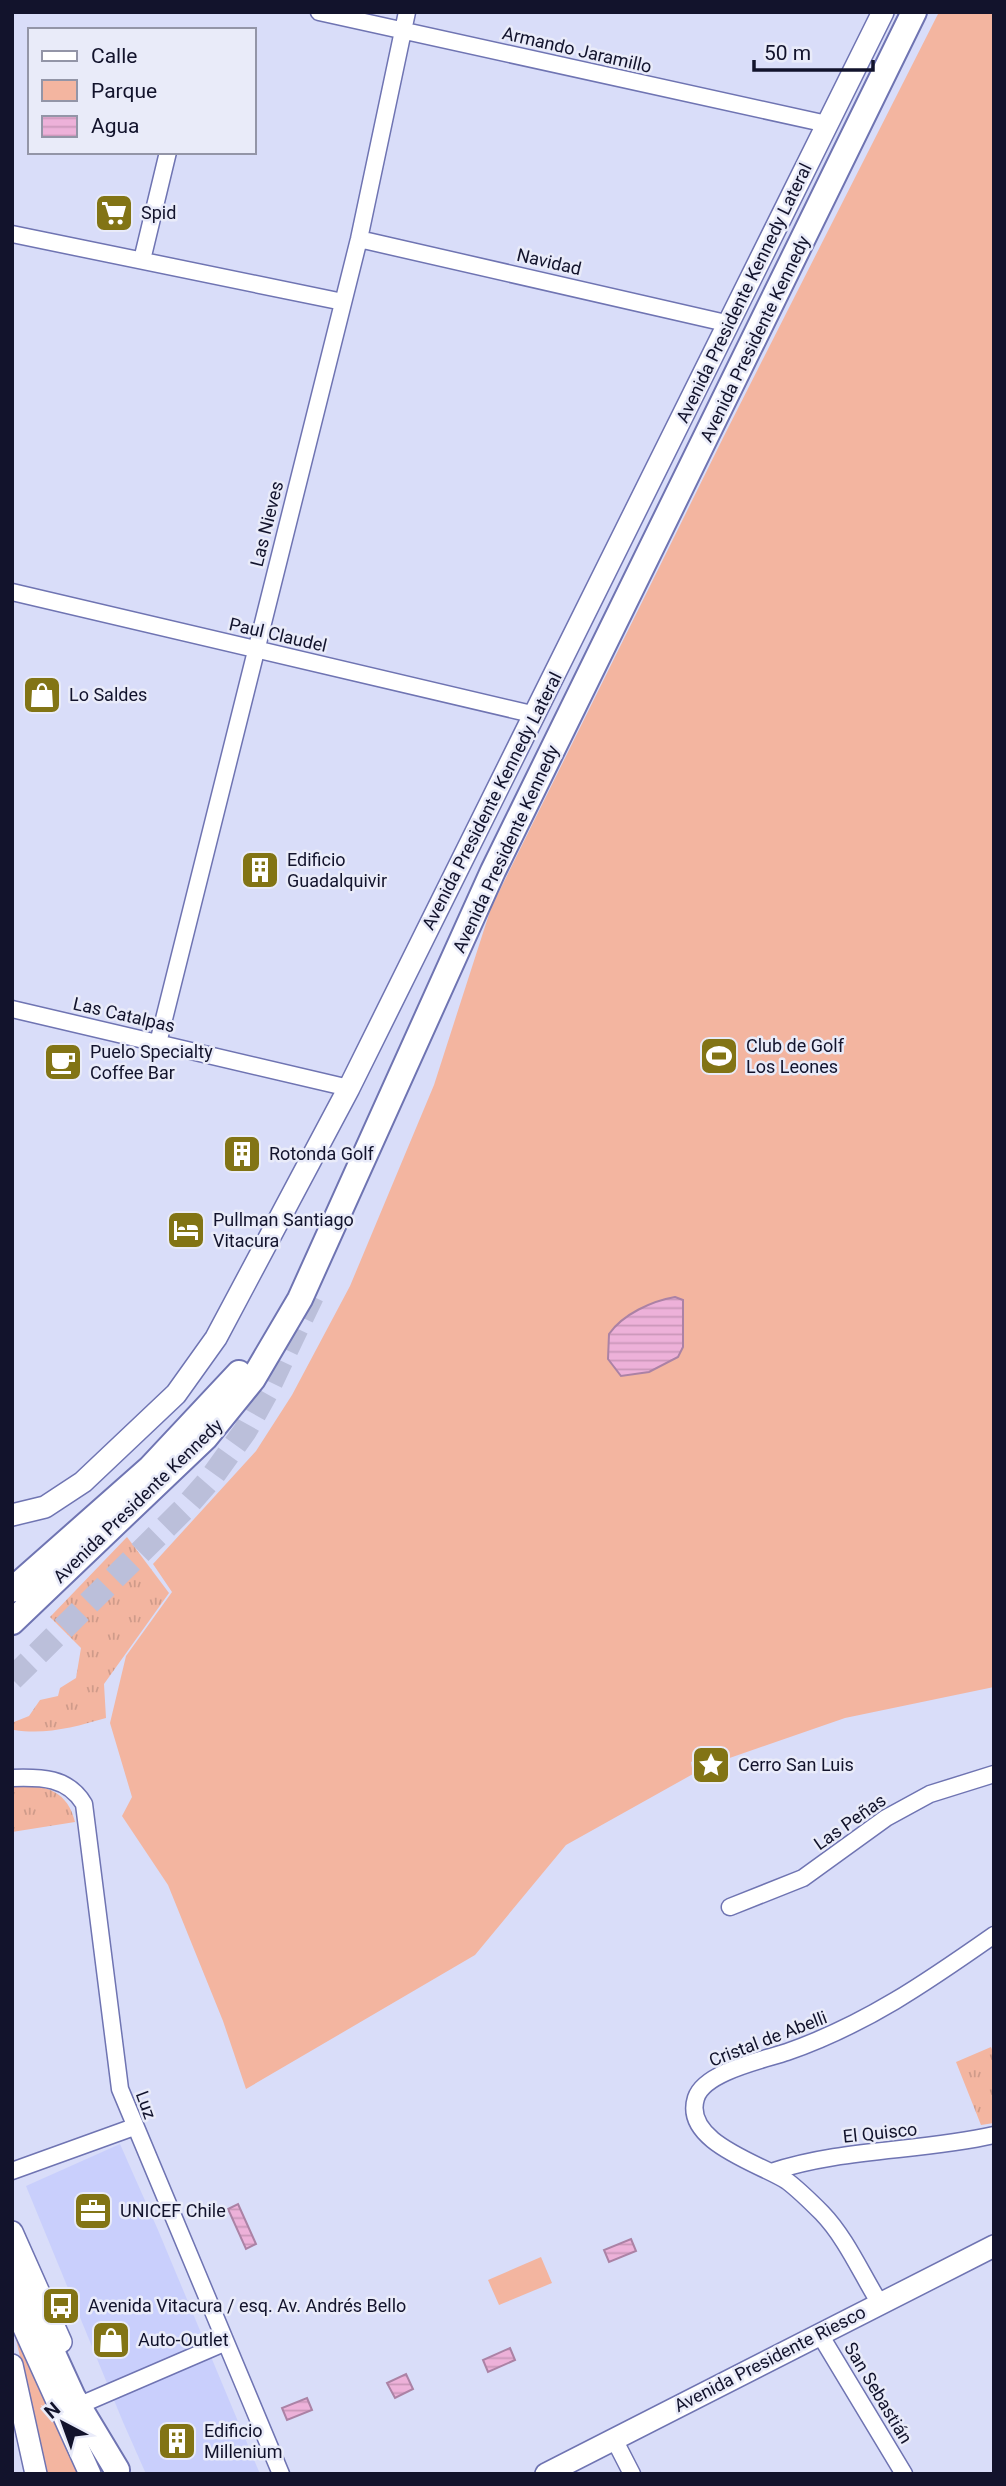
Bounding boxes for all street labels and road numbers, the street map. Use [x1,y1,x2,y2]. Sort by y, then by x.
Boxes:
street label: Armando Jaramillo [500,22,654,77]
street label: Avenida Presidente Kennedy Lateral [672,160,816,426]
street label: Avenida Presidente Kennedy [696,232,814,446]
street label: Navidad [515,244,583,279]
street label: Las Nieves [246,479,287,569]
street label: Paul Claudel [227,613,329,656]
street label: Avenida Presidente Kennedy Lateral [417,669,567,933]
street label: Avenida Presidente Kennedy [448,742,564,956]
street label: Las Catalpas [71,993,177,1036]
street label: Avenida Presidente Kennedy [49,1414,227,1587]
street label: Las Peñas [810,1789,890,1854]
street label: Cristal de Abelli [706,2006,830,2071]
street label: Luz [132,2088,161,2122]
street label: El Quisco [842,2118,918,2147]
street label: Avenida Presidente Riesco [670,2301,869,2416]
street label: San Sebastián [840,2338,917,2447]

